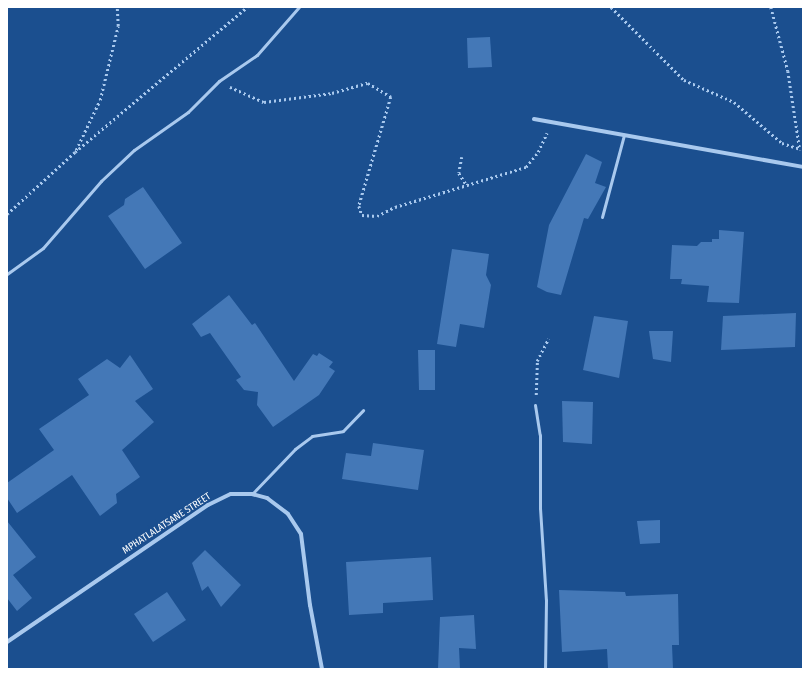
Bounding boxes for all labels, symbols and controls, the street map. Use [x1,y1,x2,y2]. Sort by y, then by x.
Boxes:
street label: MPHATLALATSANE STREET [120,491,214,557]

